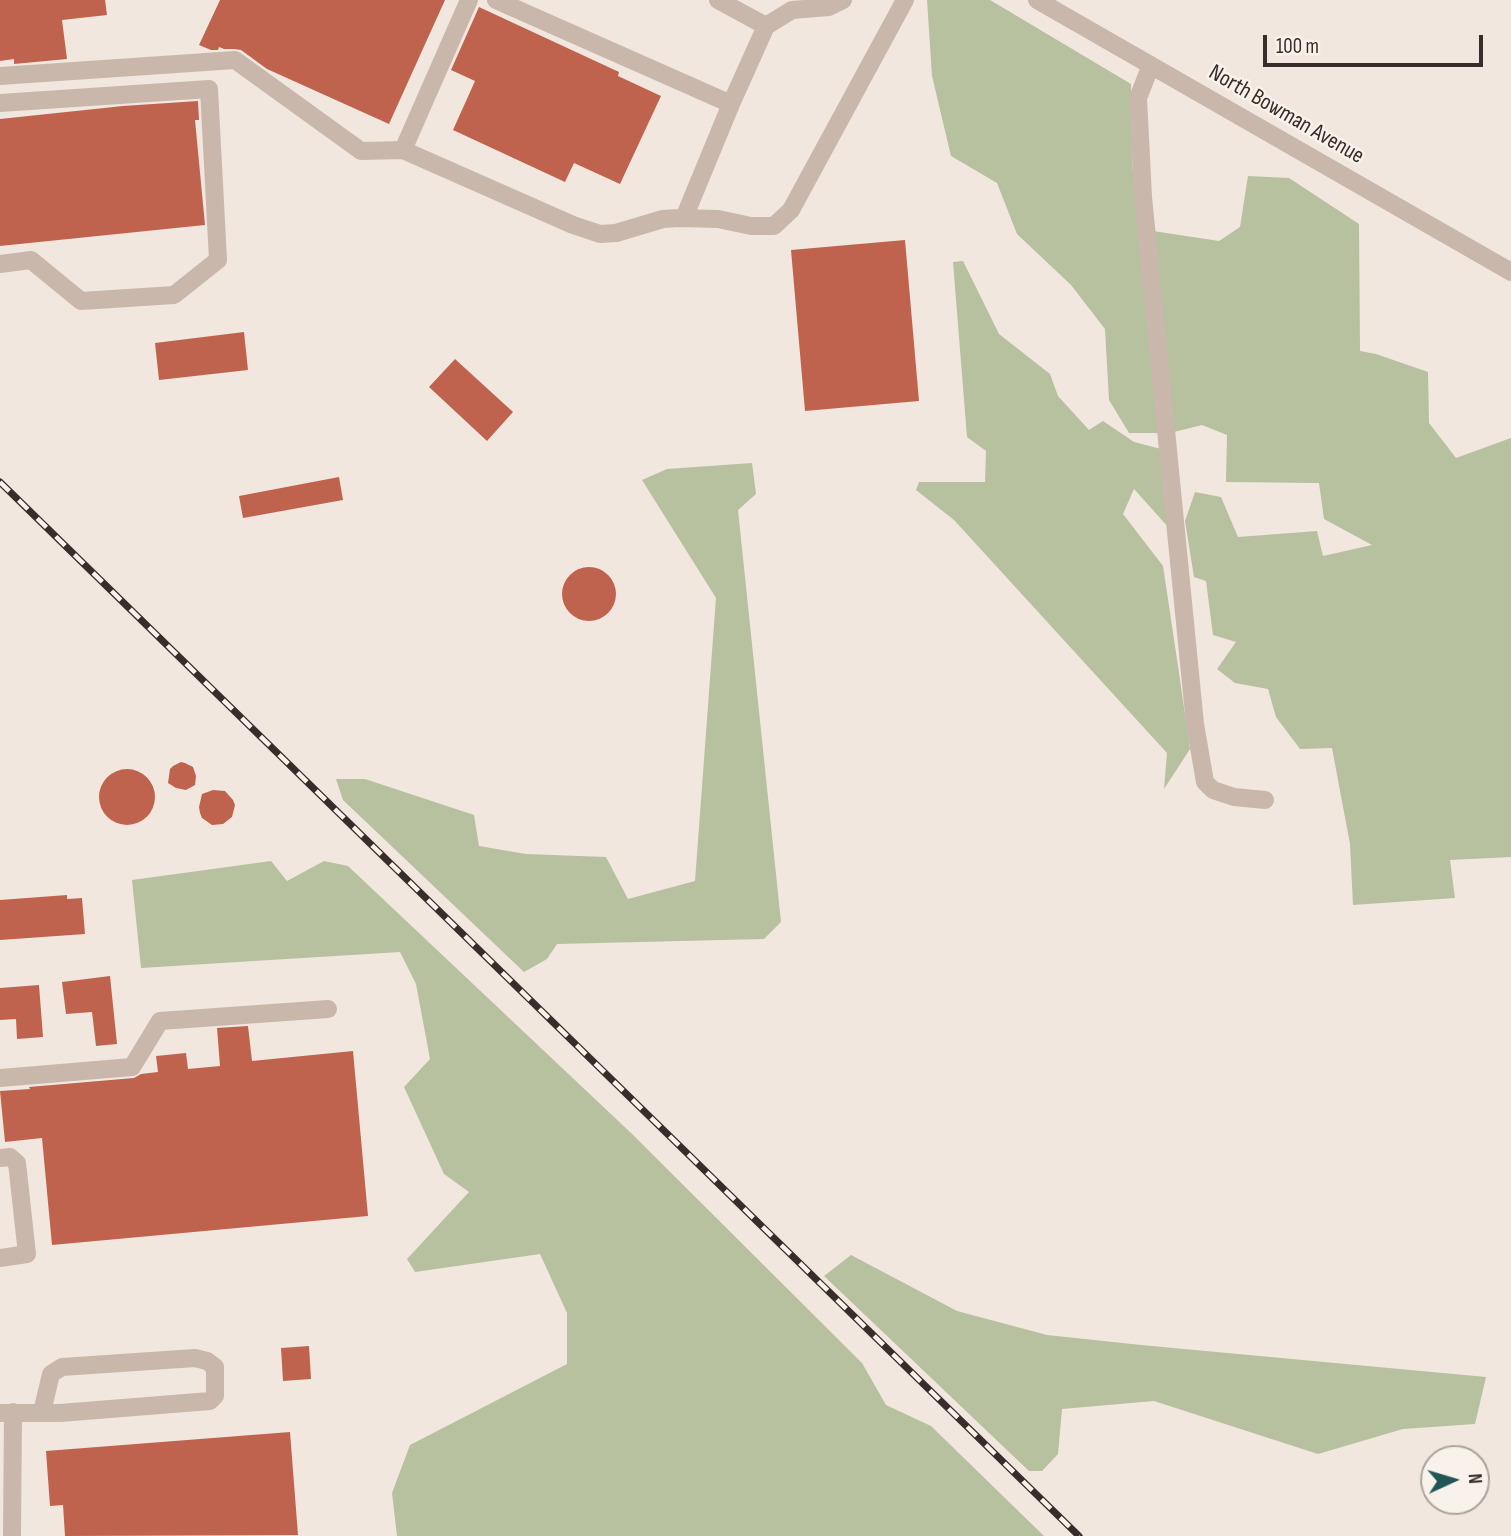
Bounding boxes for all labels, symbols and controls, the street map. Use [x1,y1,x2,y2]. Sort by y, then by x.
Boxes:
scale bar [1266,21,1486,65]
text: 100 m [1276,34,1319,59]
street label: North Bowman Avenue [1203,59,1369,171]
north arrow [1420,1445,1490,1515]
text: N [1463,1473,1486,1485]

